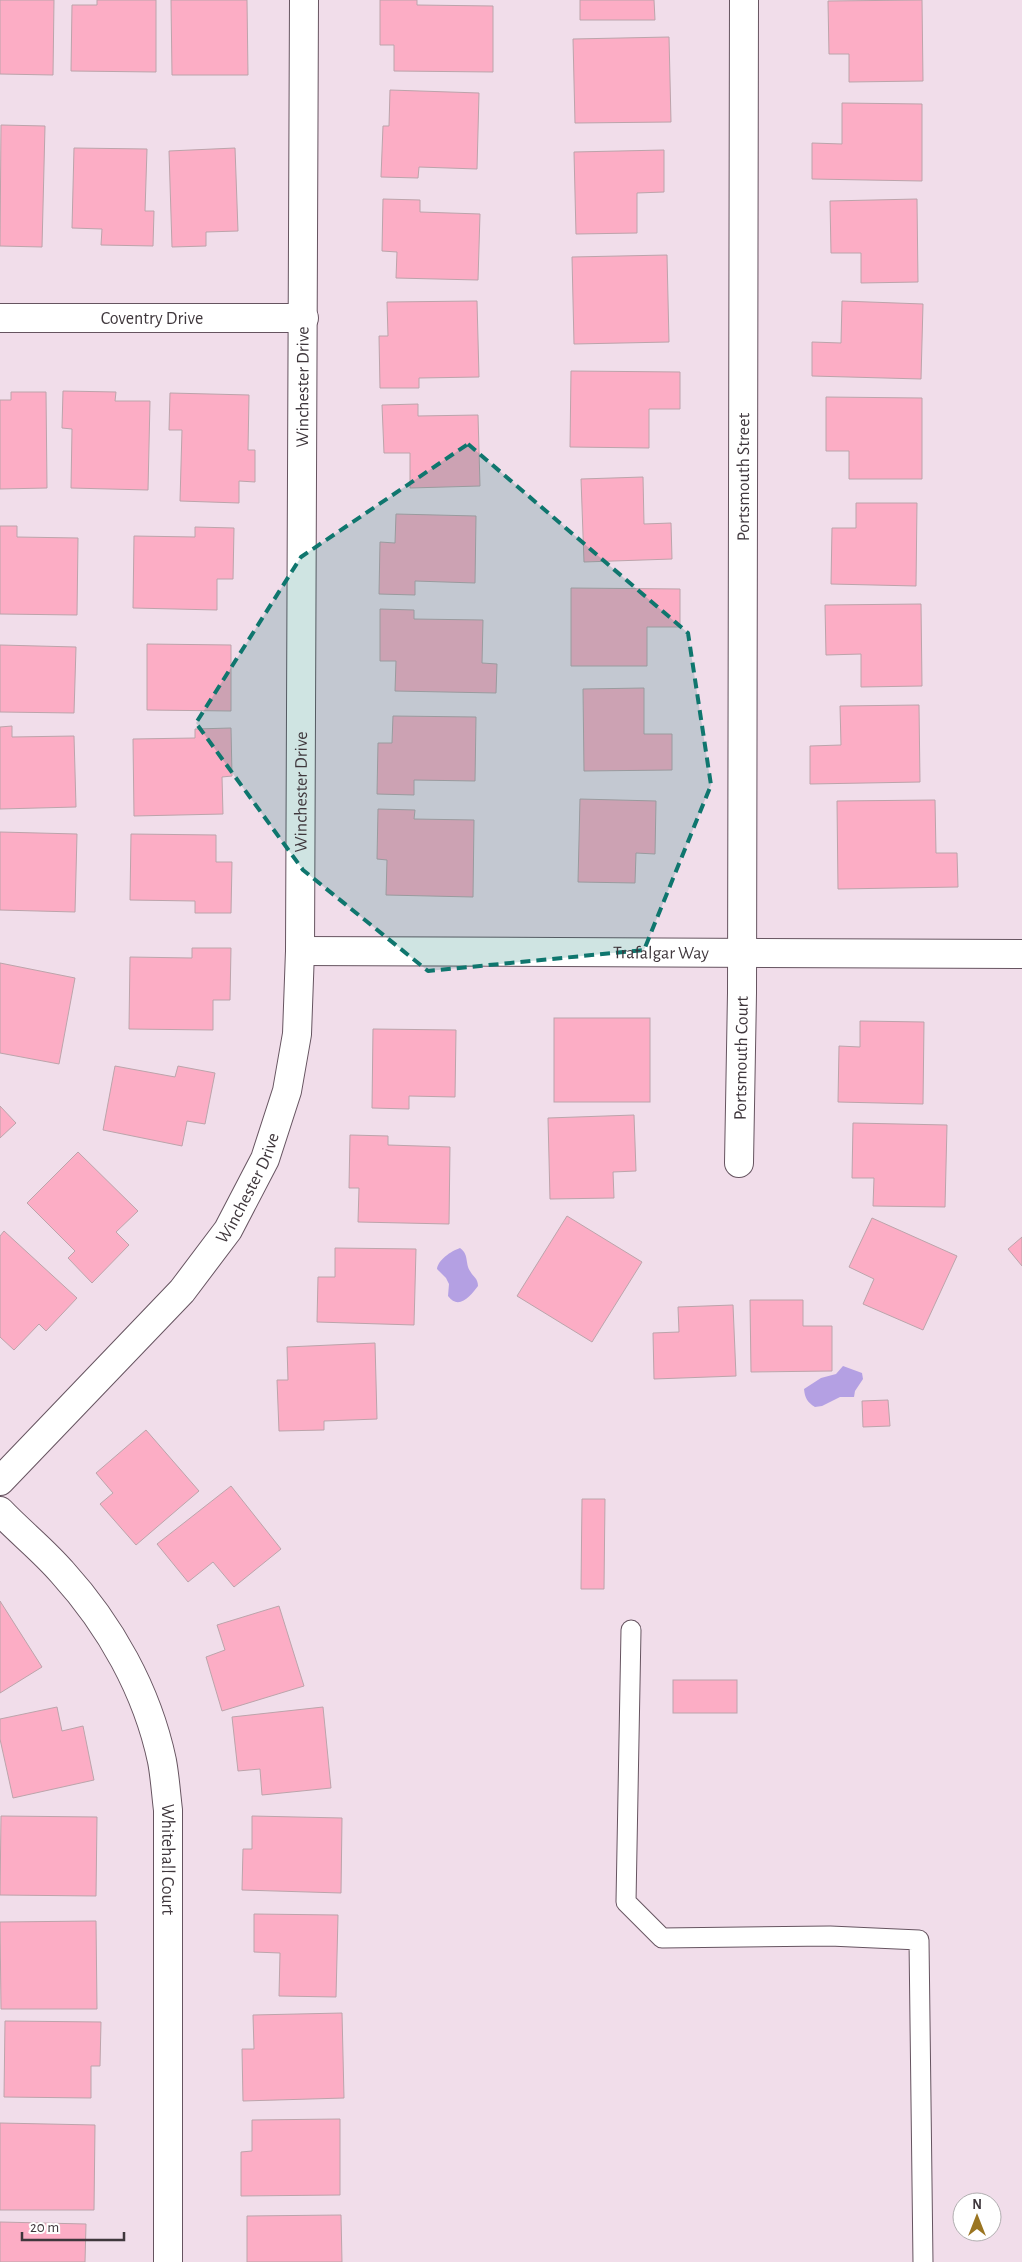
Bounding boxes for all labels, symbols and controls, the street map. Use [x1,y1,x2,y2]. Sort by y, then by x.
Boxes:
street label: Coventry Drive [101,310,203,328]
street label: Winchester Drive [294,326,313,448]
street label: Portsmouth Street [735,413,753,541]
street label: Winchester Drive [292,731,311,853]
street label: Trafalgar Way [613,944,709,963]
street label: Portsmouth Court [732,995,752,1120]
street label: Winchester Drive [213,1131,283,1247]
street label: Whitehall Court [158,1804,176,1915]
north arrow [952,2192,1002,2242]
text: N [972,2198,982,2212]
scale bar [22,2210,125,2242]
text: 20 m [30,2220,59,2235]

